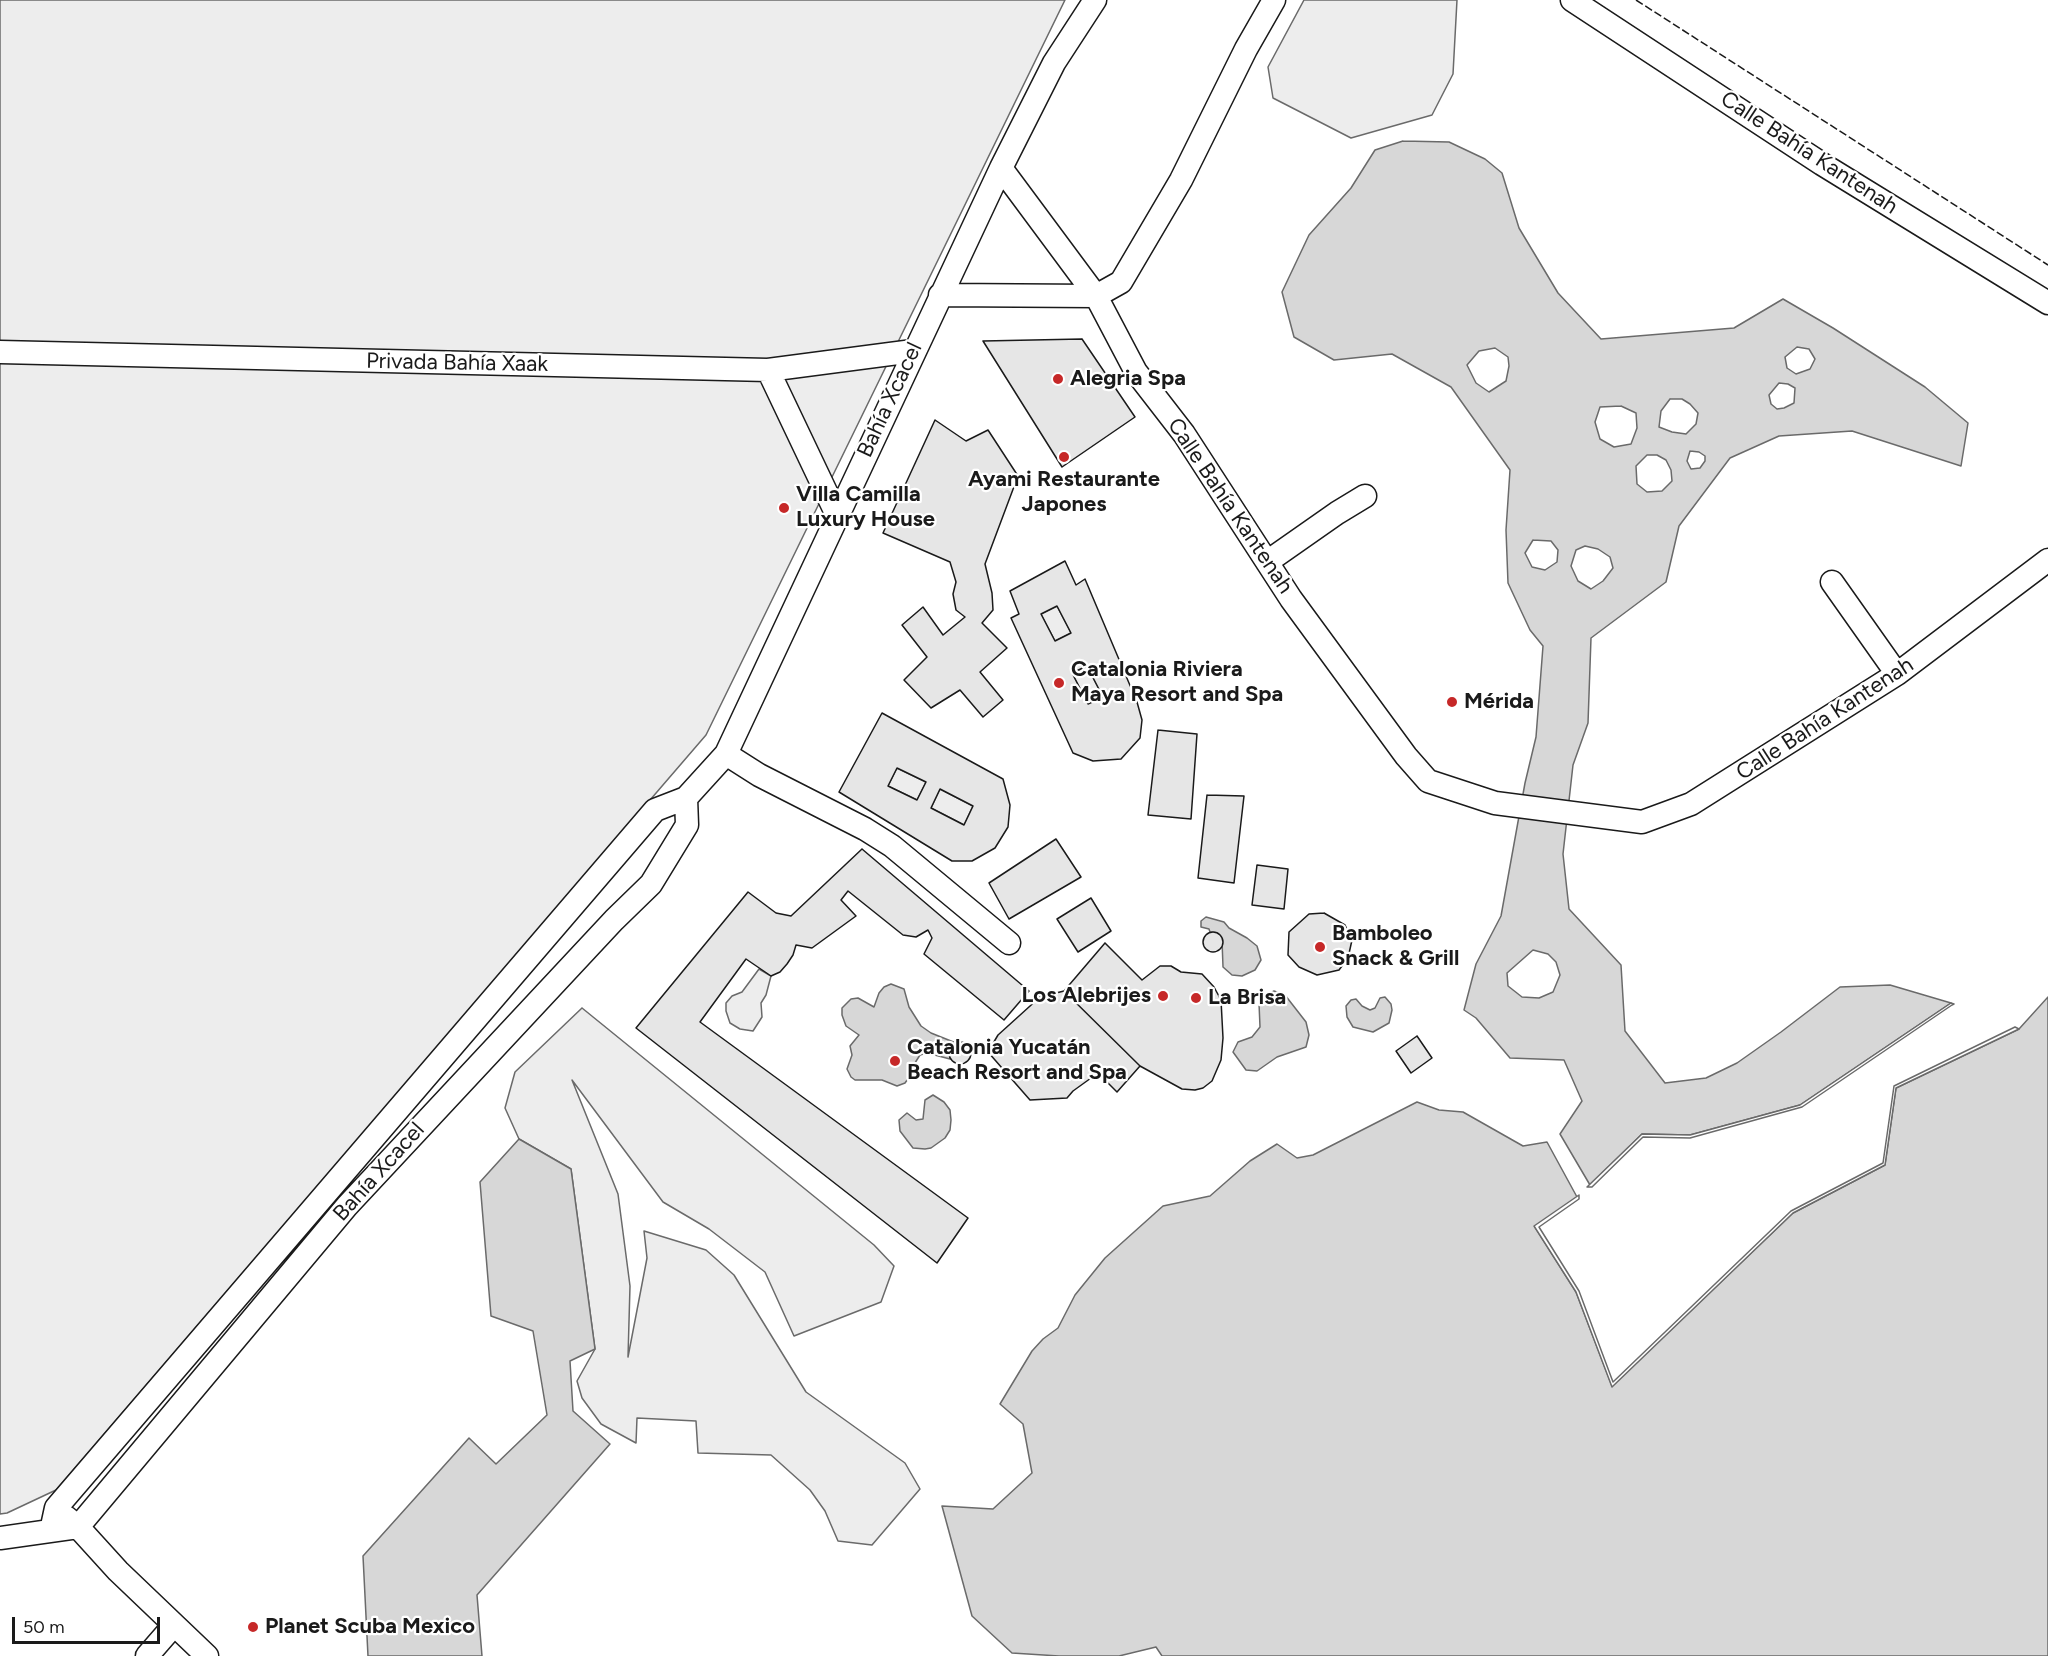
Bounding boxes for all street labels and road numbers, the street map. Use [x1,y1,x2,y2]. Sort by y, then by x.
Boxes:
street label: Calle Bahía Kantenah [1716,86,1902,220]
street label: Bahía Xcacel [852,338,928,462]
street label: Privada Bahía Xaak [366,348,548,378]
street label: Calle Bahía Kantenah [1162,413,1298,599]
street label: Calle Bahía Kantenah [1732,652,1918,786]
street label: Bahía Xcacel [328,1117,430,1227]

